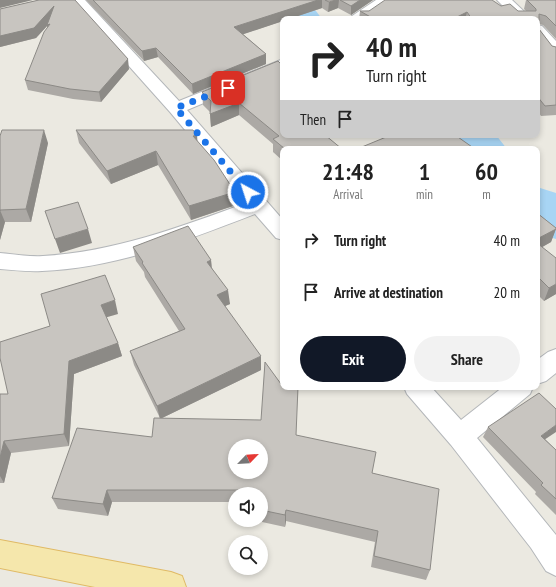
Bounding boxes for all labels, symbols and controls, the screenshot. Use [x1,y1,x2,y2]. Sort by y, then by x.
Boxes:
text: 40 m [366,28,417,65]
icon: right [300,32,352,84]
text: Turn right [366,64,426,87]
pin [211,71,245,105]
icon: arrive [217,77,239,99]
icon: arrive [334,108,356,130]
text: Then [300,110,326,129]
text: 21:48 [322,156,374,187]
text: 1 [419,156,430,187]
text: 60 [475,156,498,187]
position arrow [227,171,269,213]
text: Arrival [333,186,363,203]
text: min [416,186,433,203]
text: m [482,186,491,203]
icon: right [300,229,322,251]
text: Turn right [334,231,386,250]
text: 40 m [494,231,520,250]
icon: arrive [300,281,322,303]
text: Arrive at destination [334,283,443,302]
text: 20 m [494,283,520,302]
button: Exit [300,336,406,382]
button: Share [414,336,520,382]
north arrow [228,439,268,479]
map controls [228,439,268,575]
button: sound [228,487,268,527]
button: search [228,535,268,575]

